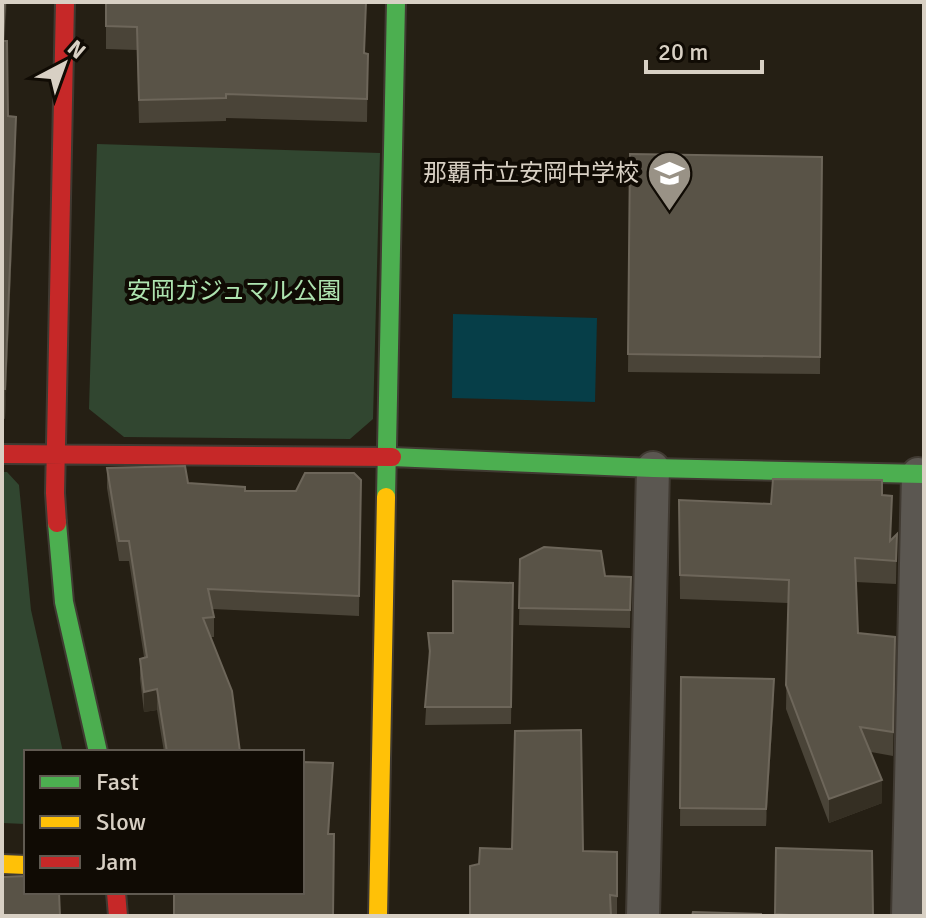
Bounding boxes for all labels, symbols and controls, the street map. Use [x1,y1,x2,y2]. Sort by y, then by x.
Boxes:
north arrow [24,24,104,104]
scale bar [646,24,762,74]
text: N [62,34,91,64]
text: 20 m [658,37,708,67]
school or university icon: 那覇市立安岡中学校 [646,149,694,212]
place label: 那覇市立安岡中学校 [423,158,639,188]
park label: 安岡ガジュマル公園 [127,276,341,306]
legend [24,750,304,894]
text: Fast [96,767,139,797]
text: Slow [96,807,146,837]
text: Jam [96,847,137,877]

